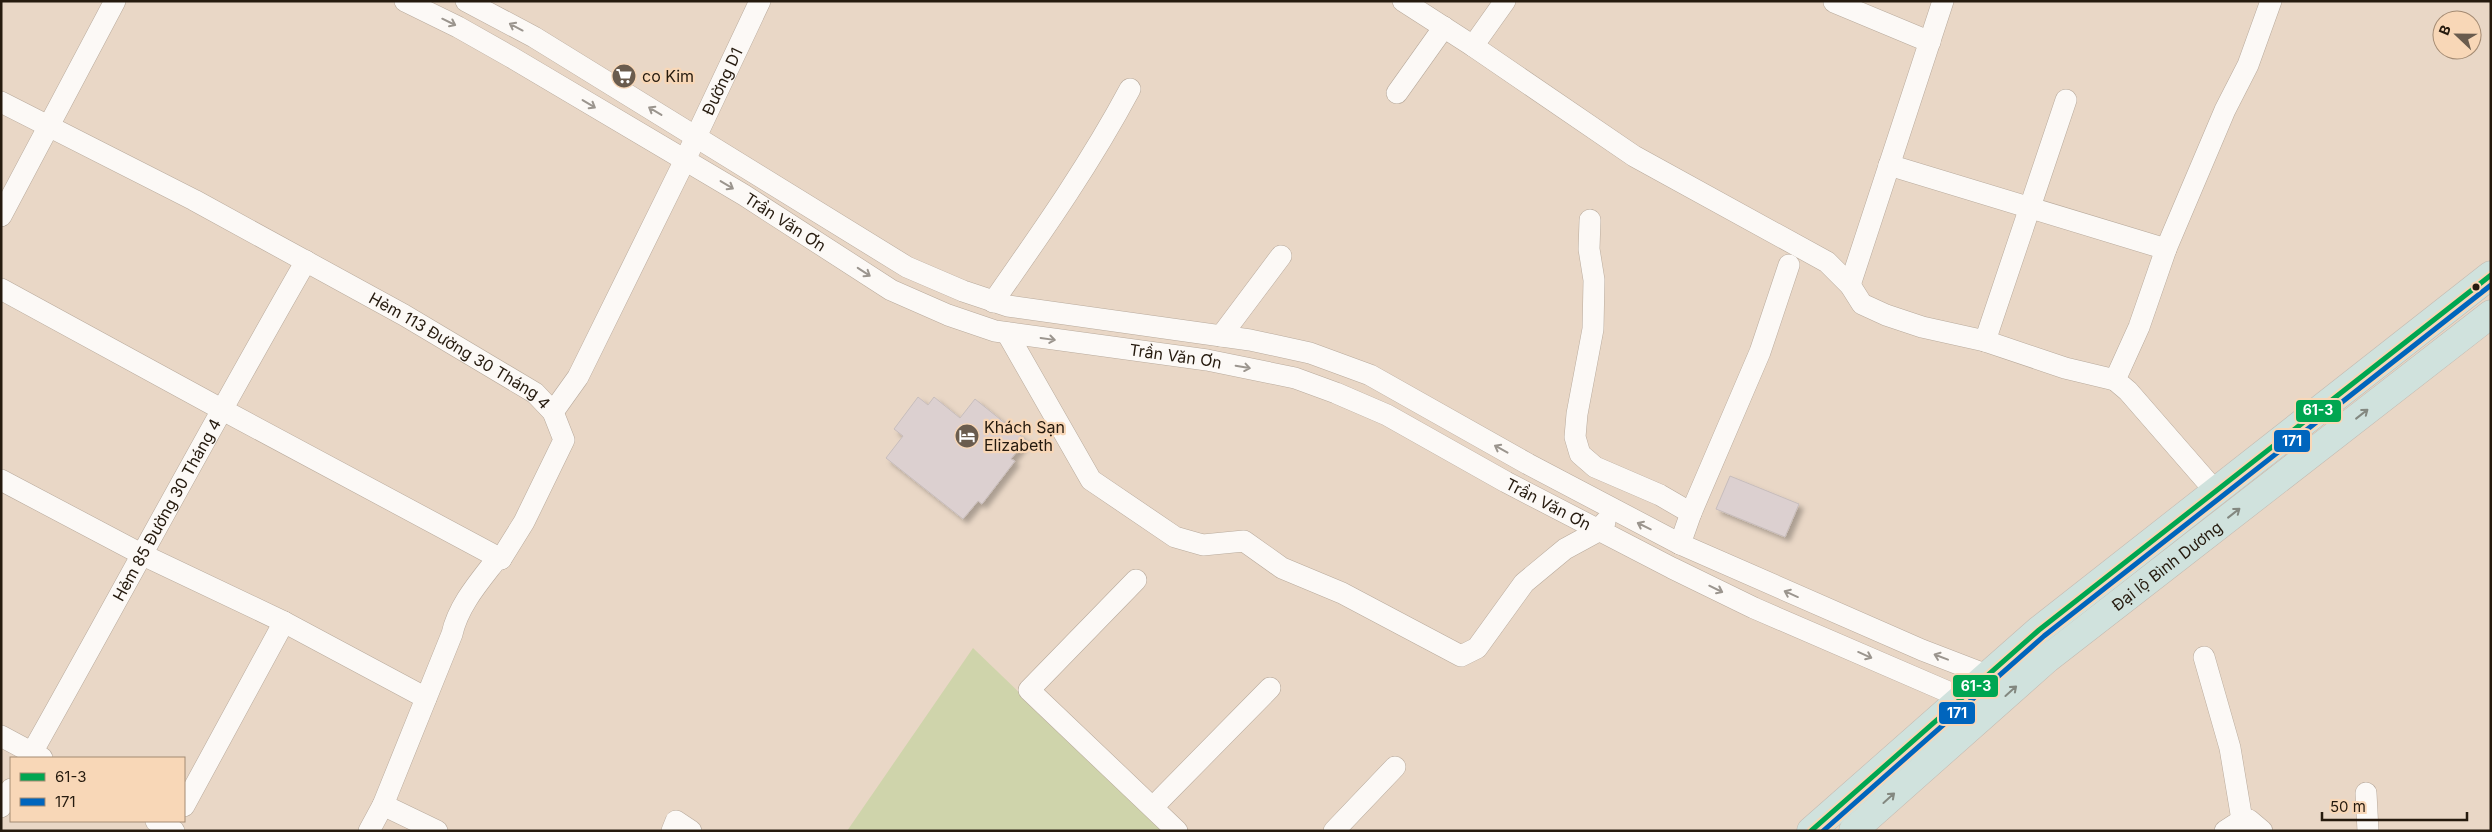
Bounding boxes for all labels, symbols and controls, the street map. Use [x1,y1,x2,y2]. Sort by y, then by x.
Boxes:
north arrow [2432,10,2482,60]
one-way arrow [441,18,456,28]
one-way arrow [508,22,523,32]
text: B [2435,22,2454,37]
street label: Đường D1 [698,44,747,118]
supermarket icon: co Kim [611,63,637,89]
place label: co Kim [642,66,694,86]
one-way arrow [582,99,596,109]
one-way arrow [648,105,662,115]
one-way arrow [719,181,733,191]
street label: Trần Văn Ơn [741,188,830,255]
one-way arrow [857,267,871,277]
unlabelled marker [2471,282,2481,292]
street label: Hẻm 113 Đường 30 Tháng 4 [366,288,555,413]
one-way arrow [1039,334,1055,344]
street label: Trần Văn Ơn [1128,339,1224,373]
one-way arrow [1235,363,1251,373]
line badge: 61-3 [2295,399,2342,423]
text: 61-3 [2303,401,2333,418]
one-way arrow [2355,408,2368,419]
street label: Hẻm 85 Đường 30 Tháng 4 [108,415,225,604]
place label: Khách Sạn Elizabeth [984,417,1065,455]
hotel icon: Khách Sạn Elizabeth [954,423,980,449]
line badge: 171 [2273,429,2311,453]
text: 171 [2282,432,2302,449]
one-way arrow [1493,444,1508,454]
street label: Trần Văn Ơn [1502,474,1594,534]
one-way arrow [2227,508,2240,519]
street label: Đại lộ Bình Dương [2108,517,2226,615]
one-way arrow [1637,521,1652,530]
one-way arrow [1708,585,1723,595]
one-way arrow [1784,588,1799,597]
one-way arrow [1857,651,1872,661]
one-way arrow [1934,652,1949,661]
line badge: 61-3 [1952,674,1999,698]
text: 61-3 [1961,677,1991,694]
one-way arrow [2005,685,2018,696]
line badge: 171 [1938,701,1976,725]
text: 171 [1947,704,1967,721]
legend [10,757,185,822]
text: 61-3 [55,767,86,786]
scale bar [2322,790,2467,822]
text: 171 [55,792,76,811]
one-way arrow [1883,793,1896,804]
text: 50 m [2330,797,2366,816]

